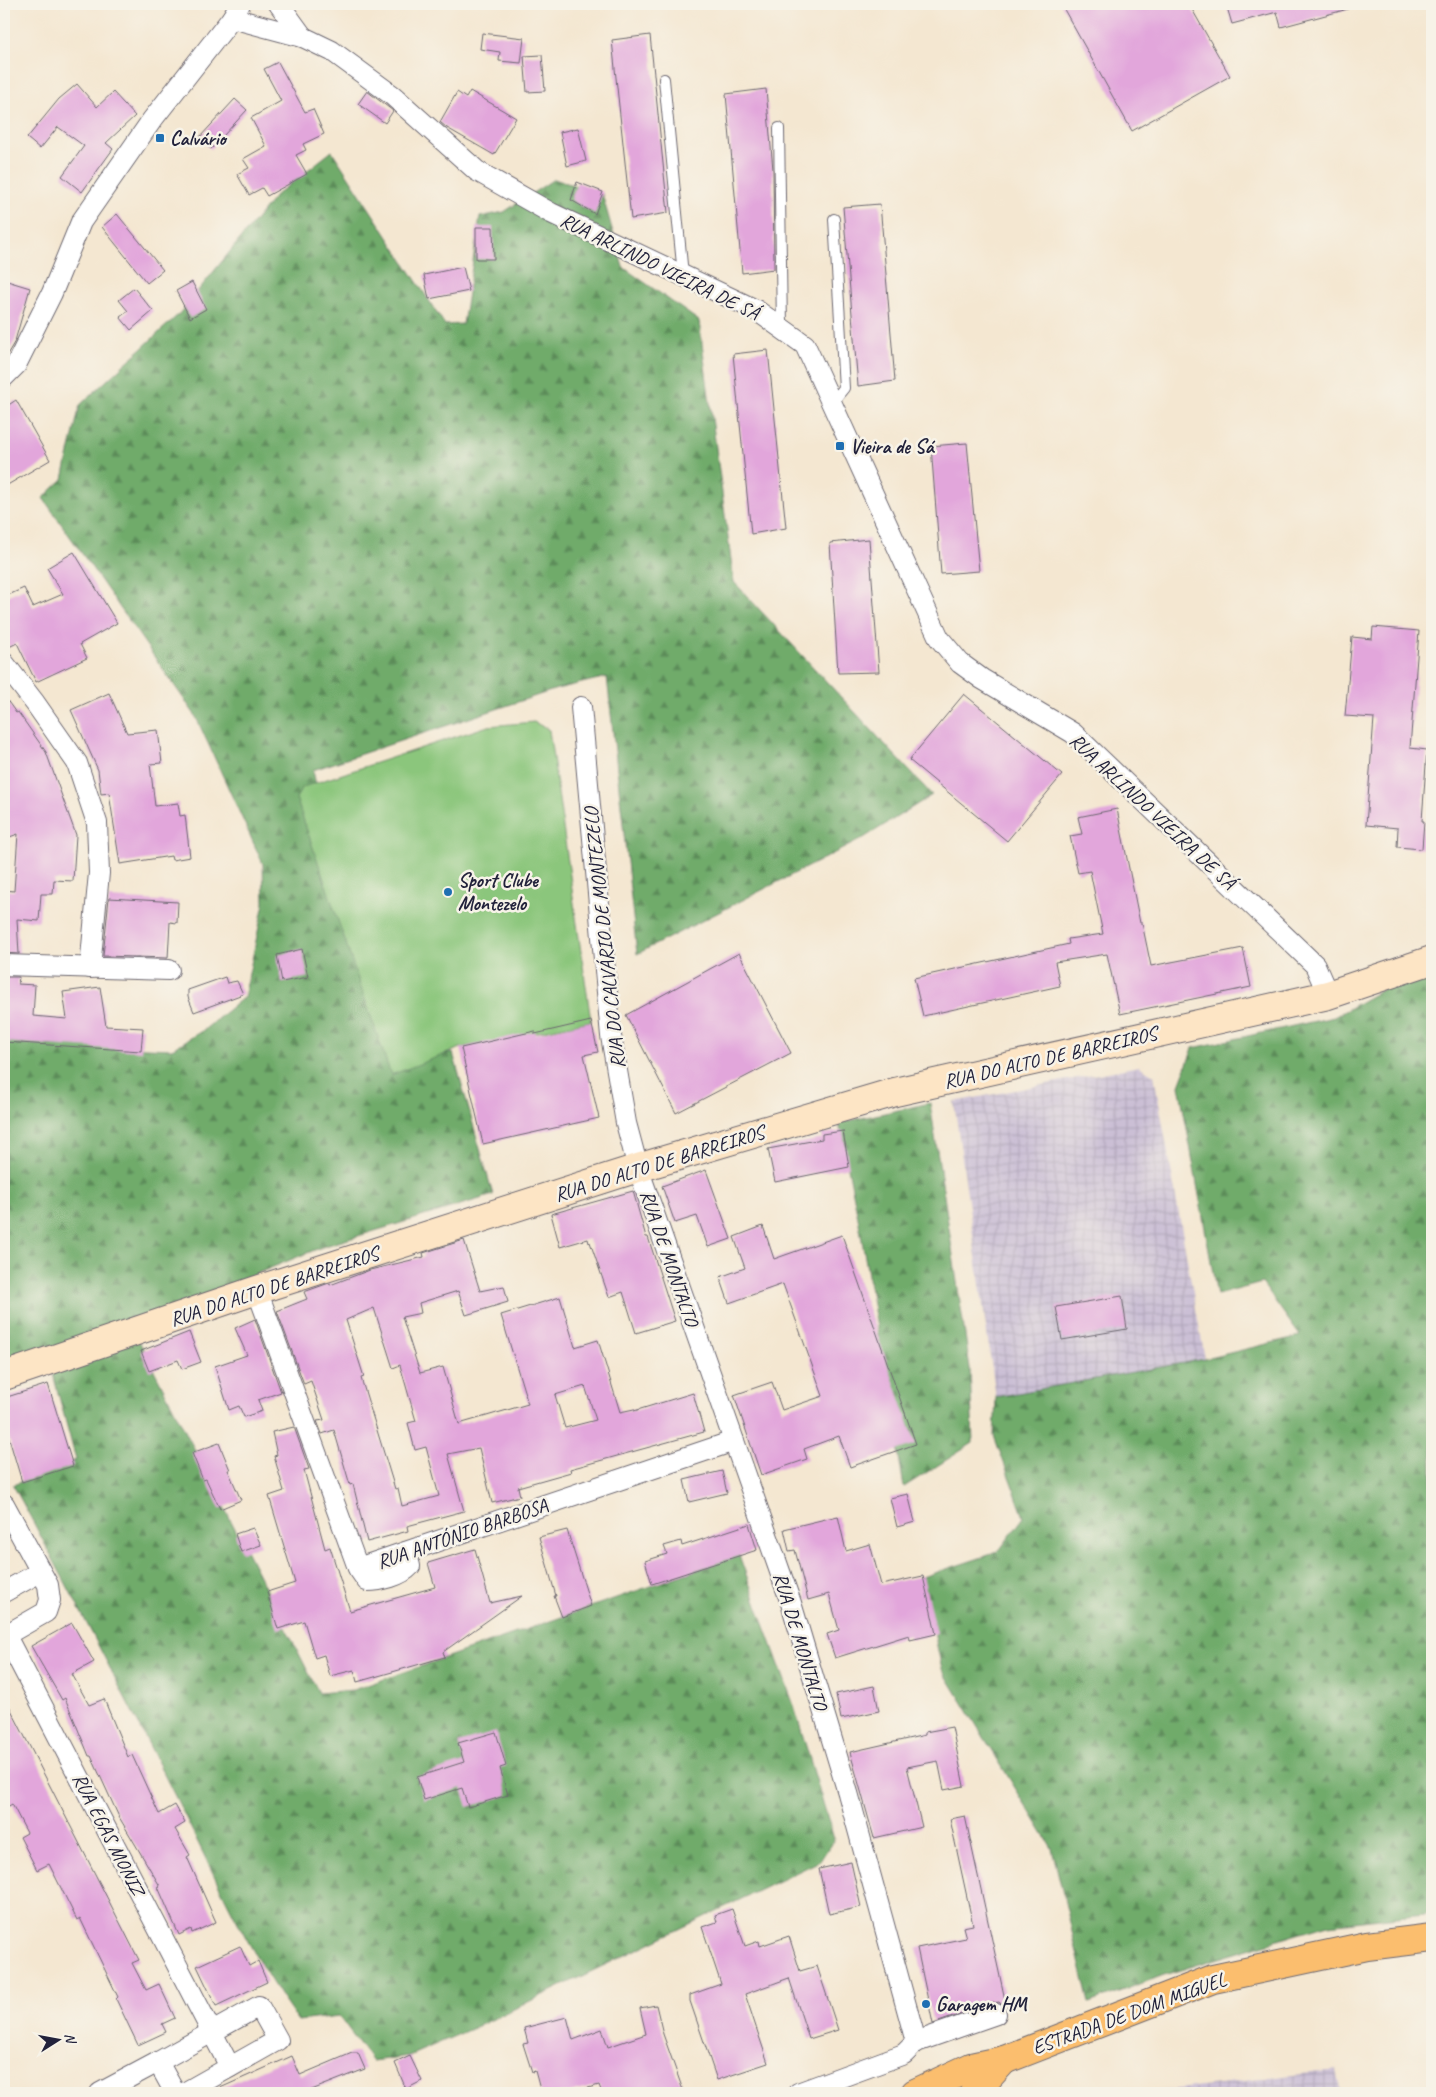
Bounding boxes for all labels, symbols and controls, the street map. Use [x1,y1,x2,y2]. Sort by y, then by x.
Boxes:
place label: Calvário [170,126,228,151]
marker: Calvário [154,132,166,144]
street label: RUA ARLINDO VIEIRA DE SÁ [556,207,766,327]
place label: Vieira de Sá [850,434,936,459]
marker: Vieira de Sá [834,440,846,452]
street label: RUA ARLINDO VIEIRA DE SÁ [1064,728,1243,897]
street label: RUA DO CALVÁRIO DE MONTEZELO [578,804,631,1070]
place label: Sport Clube Montezelo [458,868,539,916]
marker: Sport Clube Montezelo [442,886,454,898]
street label: RUA DO ALTO DE BARREIROS [941,1020,1163,1094]
street label: RUA DO ALTO DE BARREIROS [551,1118,771,1207]
street label: RUA DE MONTALTO [635,1187,705,1331]
street label: RUA DO ALTO DE BARREIROS [167,1240,386,1332]
street label: RUA ANTÓNIO BARBOSA [374,1492,552,1574]
street label: RUA DE MONTALTO [768,1570,834,1715]
street label: RUA EGAS MONIZ [67,1769,152,1903]
street label: ESTRADA DE DOM MIGUEL [1029,1967,1230,2060]
place label: Garagem HM [936,1992,1028,2017]
marker: Garagem HM [920,1998,932,2010]
north arrow [32,2014,82,2064]
text: N [61,2032,80,2046]

